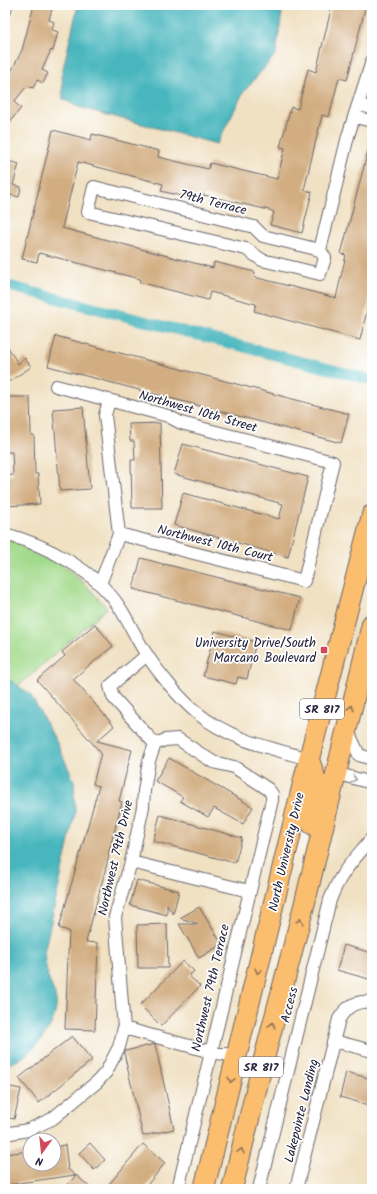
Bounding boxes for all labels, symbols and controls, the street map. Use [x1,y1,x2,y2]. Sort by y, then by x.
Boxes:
street label: 79th Terrace [177,185,249,222]
street label: Northwest 10th Street [136,385,261,439]
street label: Northwest 10th Court [155,519,276,569]
place label: University Drive/South Marcano Boulevard [195,633,317,669]
marker: University Drive/South Marcano Boulevard [319,645,329,655]
road number: SR 817 [300,699,344,719]
one-way arrow [347,705,355,712]
one-way arrow [350,774,357,782]
street label: North University Drive [263,790,311,914]
street label: Northwest 79th Drive [92,798,140,918]
one-way arrow [295,918,303,925]
street label: Northwest 79th Terrace [186,922,236,1054]
one-way arrow [255,968,263,974]
street label: Access [275,984,305,1025]
one-way arrow [267,1022,276,1029]
road number: SR 817 [239,1057,283,1077]
street label: Lakepointe Landing [279,1057,325,1165]
one-way arrow [227,1076,236,1083]
north arrow [22,1132,62,1172]
one-way arrow [236,1148,245,1155]
text: N [34,1151,45,1170]

